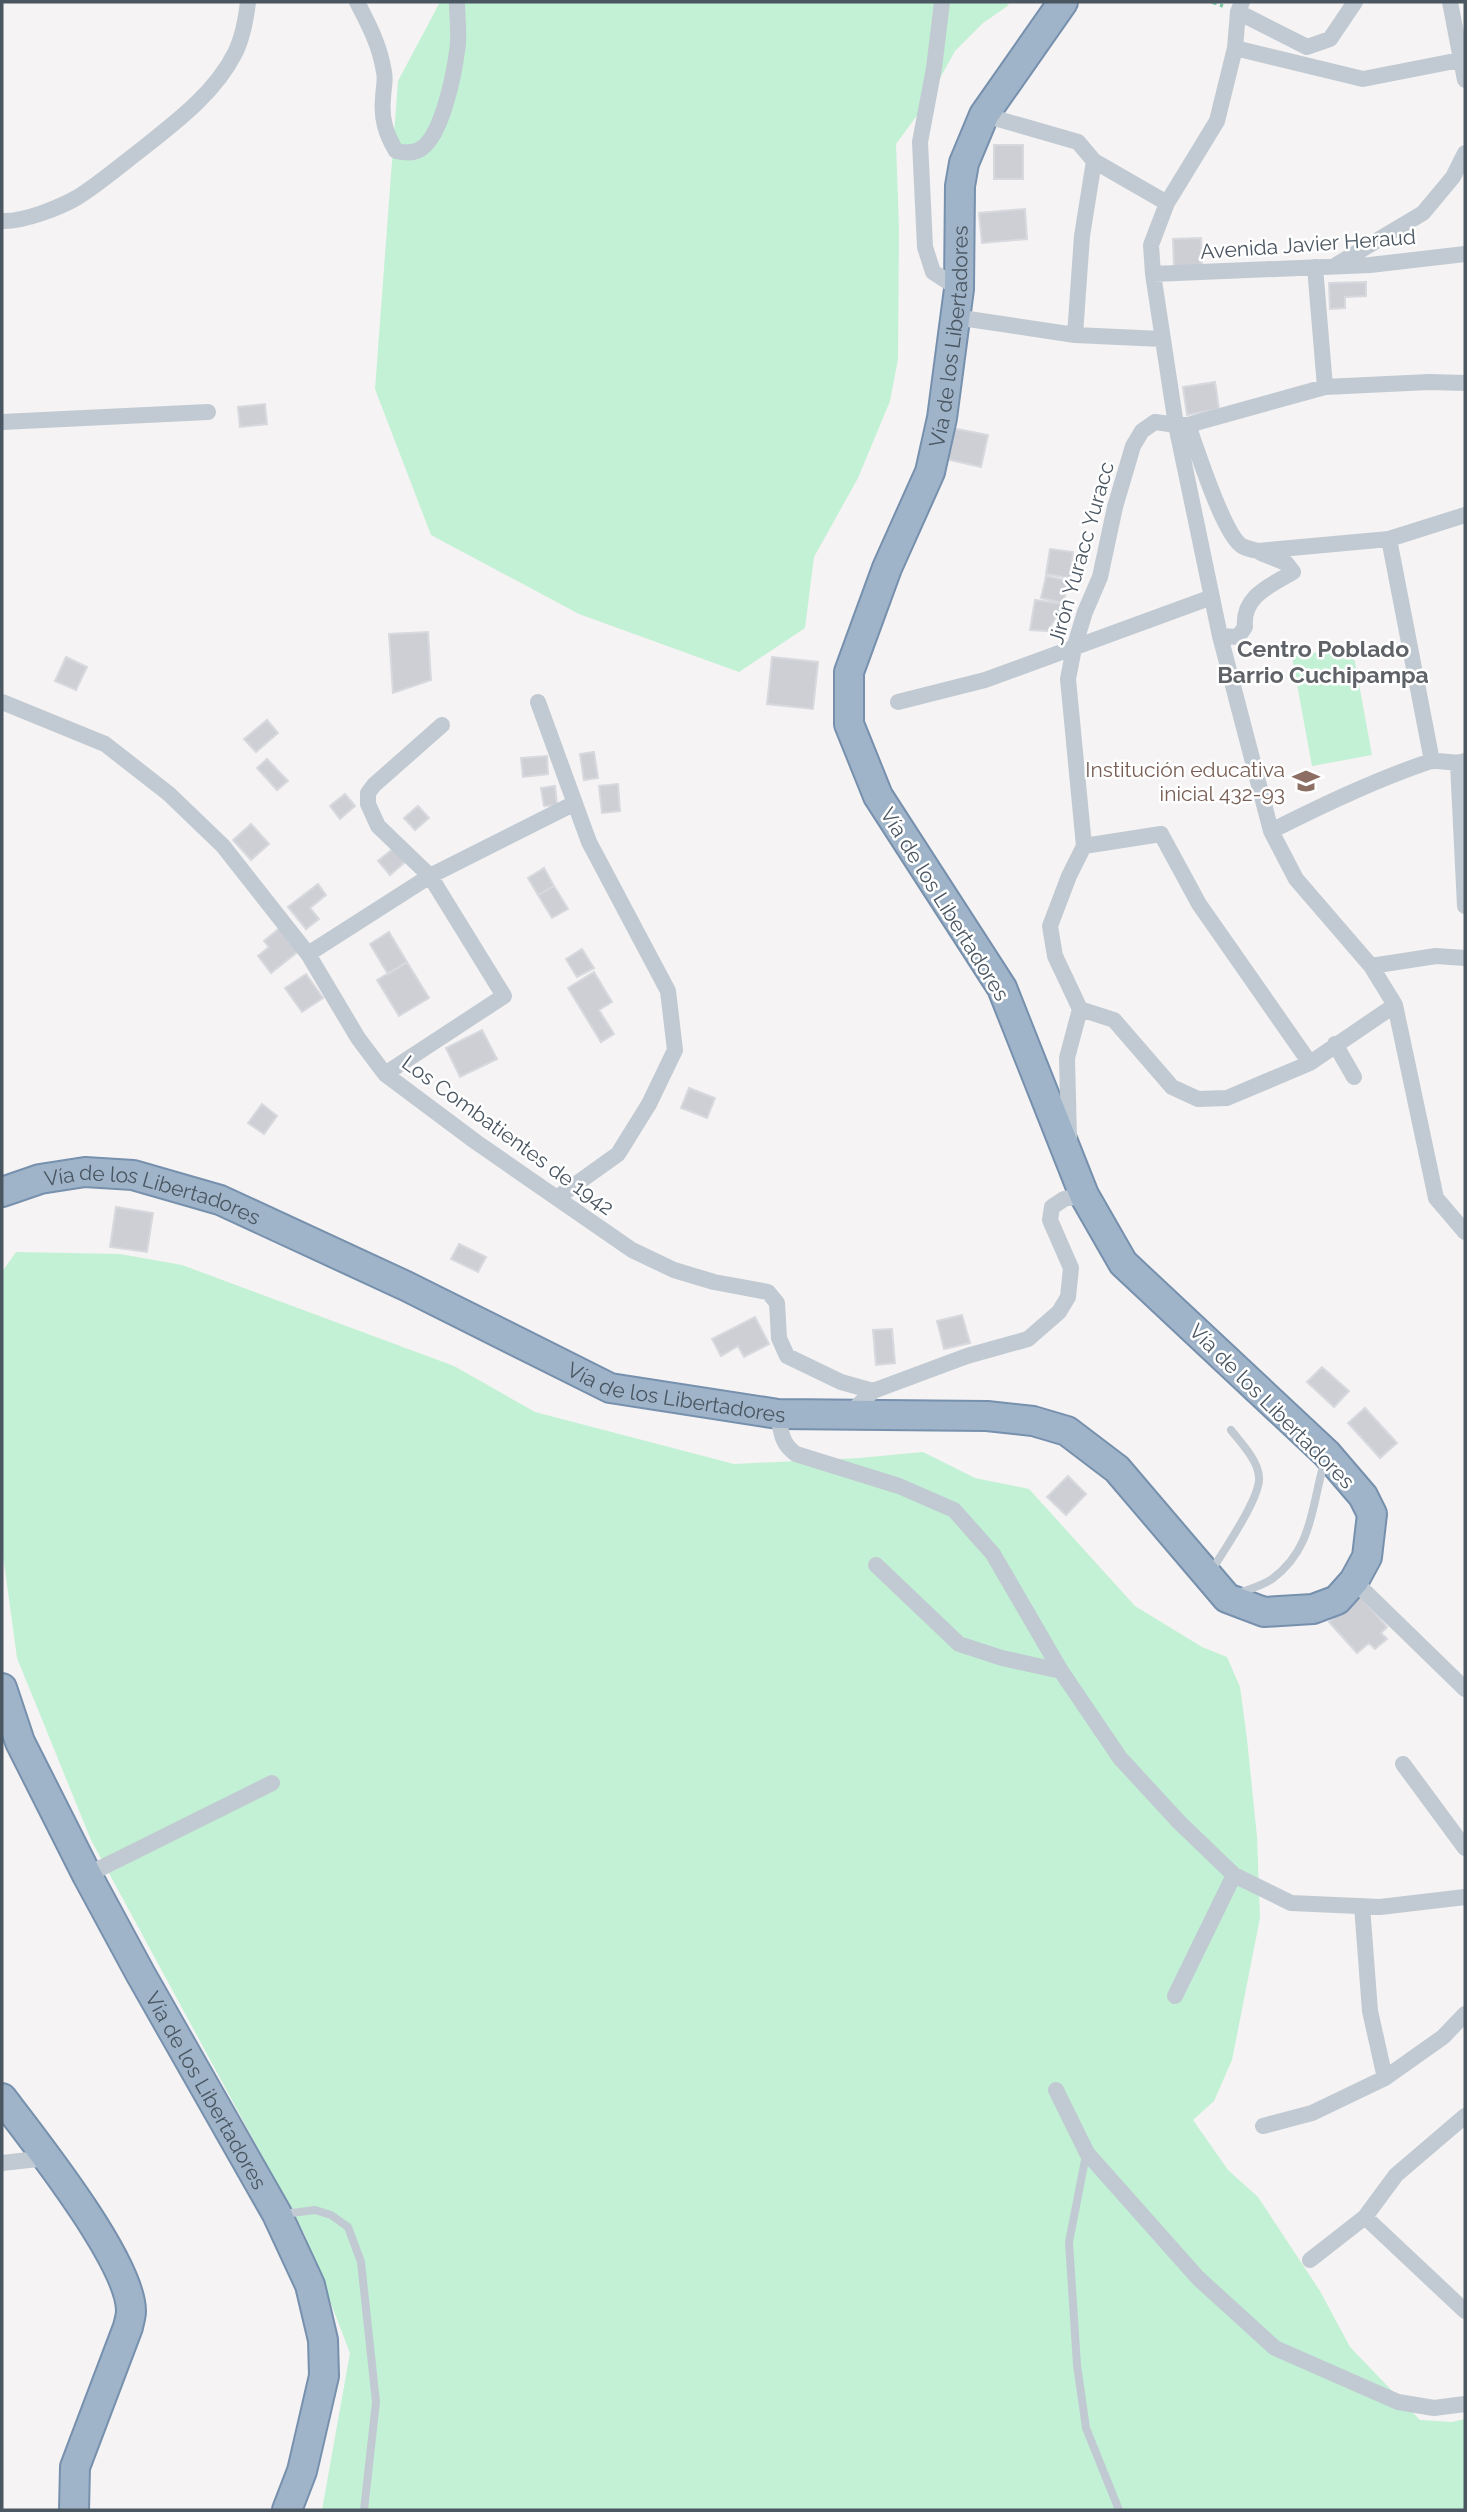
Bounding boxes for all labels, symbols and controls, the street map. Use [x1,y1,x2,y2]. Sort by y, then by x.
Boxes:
street label: Avenida Javier Heraud [1199,224,1417,264]
street label: Vía de los Libertadores [923,225,972,450]
street label: Jirón Yuracc Yuracc [1043,459,1119,647]
district label: Centro Poblado Barrio Cuchipampa [1217,635,1429,688]
place label: Institución educativa inicial 432-93 [1085,757,1285,806]
school or university icon: Institución educativa inicial 432-93 [1291,766,1321,796]
street label: Vía de los Libertadores [875,803,1015,1005]
street label: Los Combatientes de 1942 [397,1050,619,1220]
street label: Vía de los Libertadores [42,1159,265,1230]
street label: Vía de los Libertadores [1184,1318,1360,1494]
street label: Vía de los Libertadores [563,1356,785,1427]
street label: Vía de los Libertadores [141,1987,273,2193]

